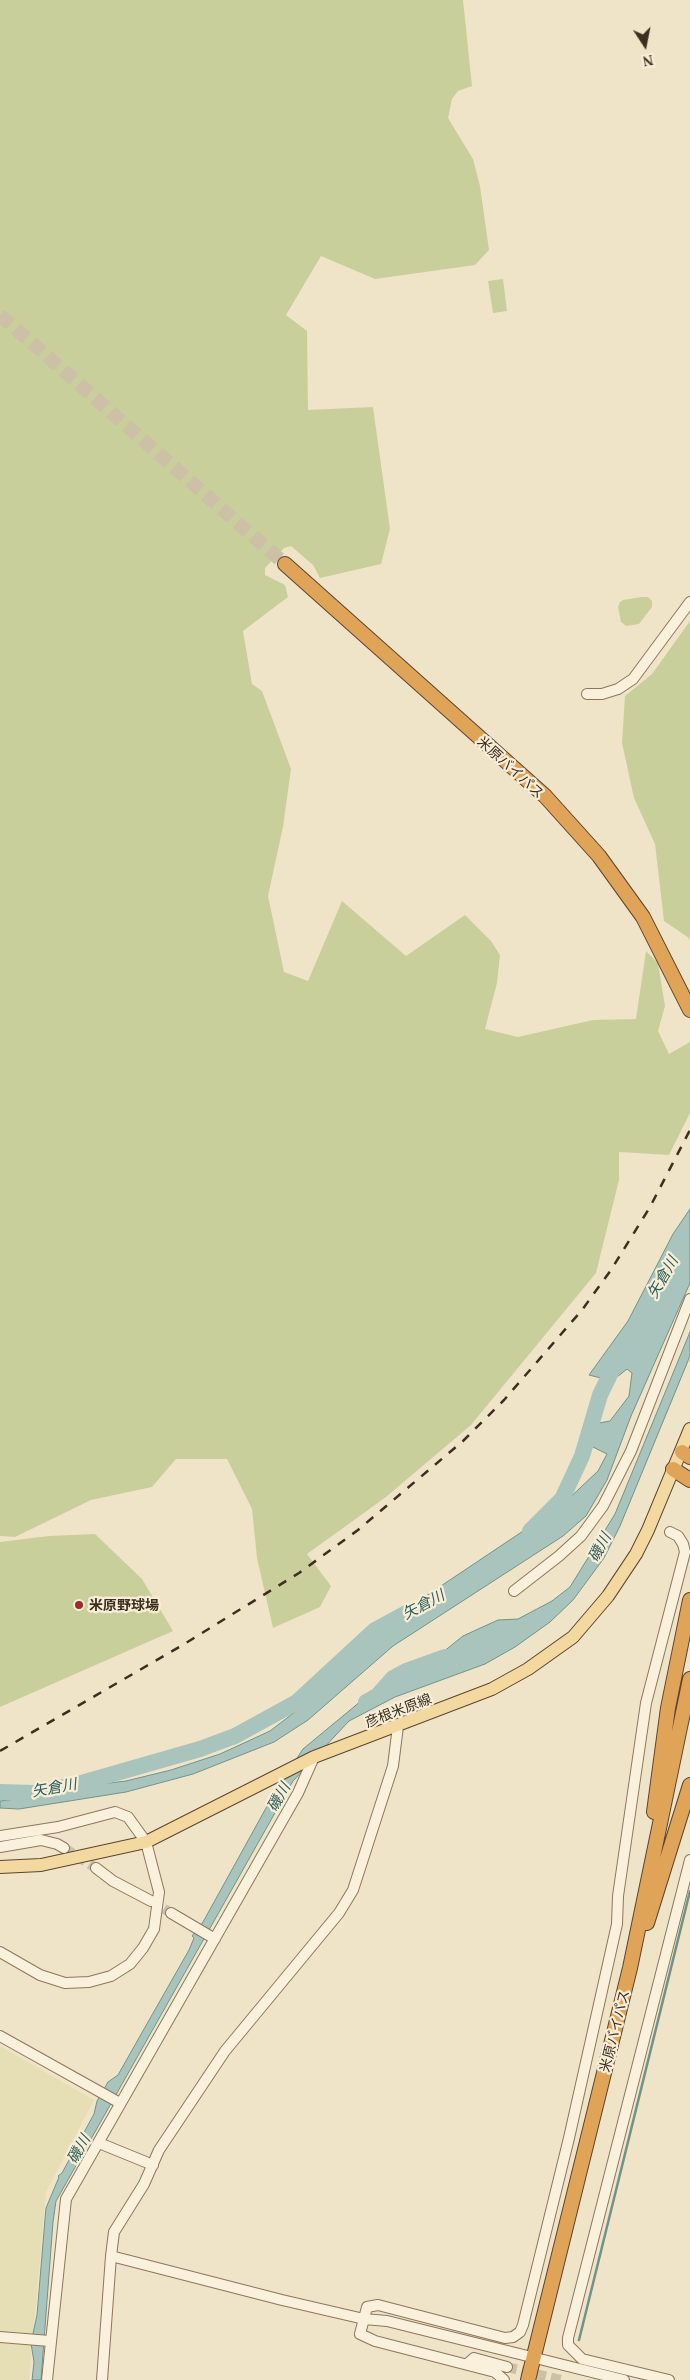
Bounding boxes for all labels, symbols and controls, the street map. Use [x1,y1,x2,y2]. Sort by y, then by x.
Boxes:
north arrow [620,20,670,70]
text: N [642,52,654,69]
street label: 米原バイパス [474,733,548,801]
water label: 矢倉川 [643,1253,681,1301]
water label: 磯川 [584,1530,614,1564]
water label: 矢倉川 [399,1585,447,1623]
place label: 米原野球場 [89,1597,159,1613]
marker: 米原野球場 [73,1599,85,1611]
street label: 彦根米原線 [362,1690,434,1730]
water label: 矢倉川 [30,1774,78,1800]
water label: 磯川 [263,1780,293,1814]
street label: 米原バイパス [596,1988,632,2074]
water label: 磯川 [63,2132,93,2166]

